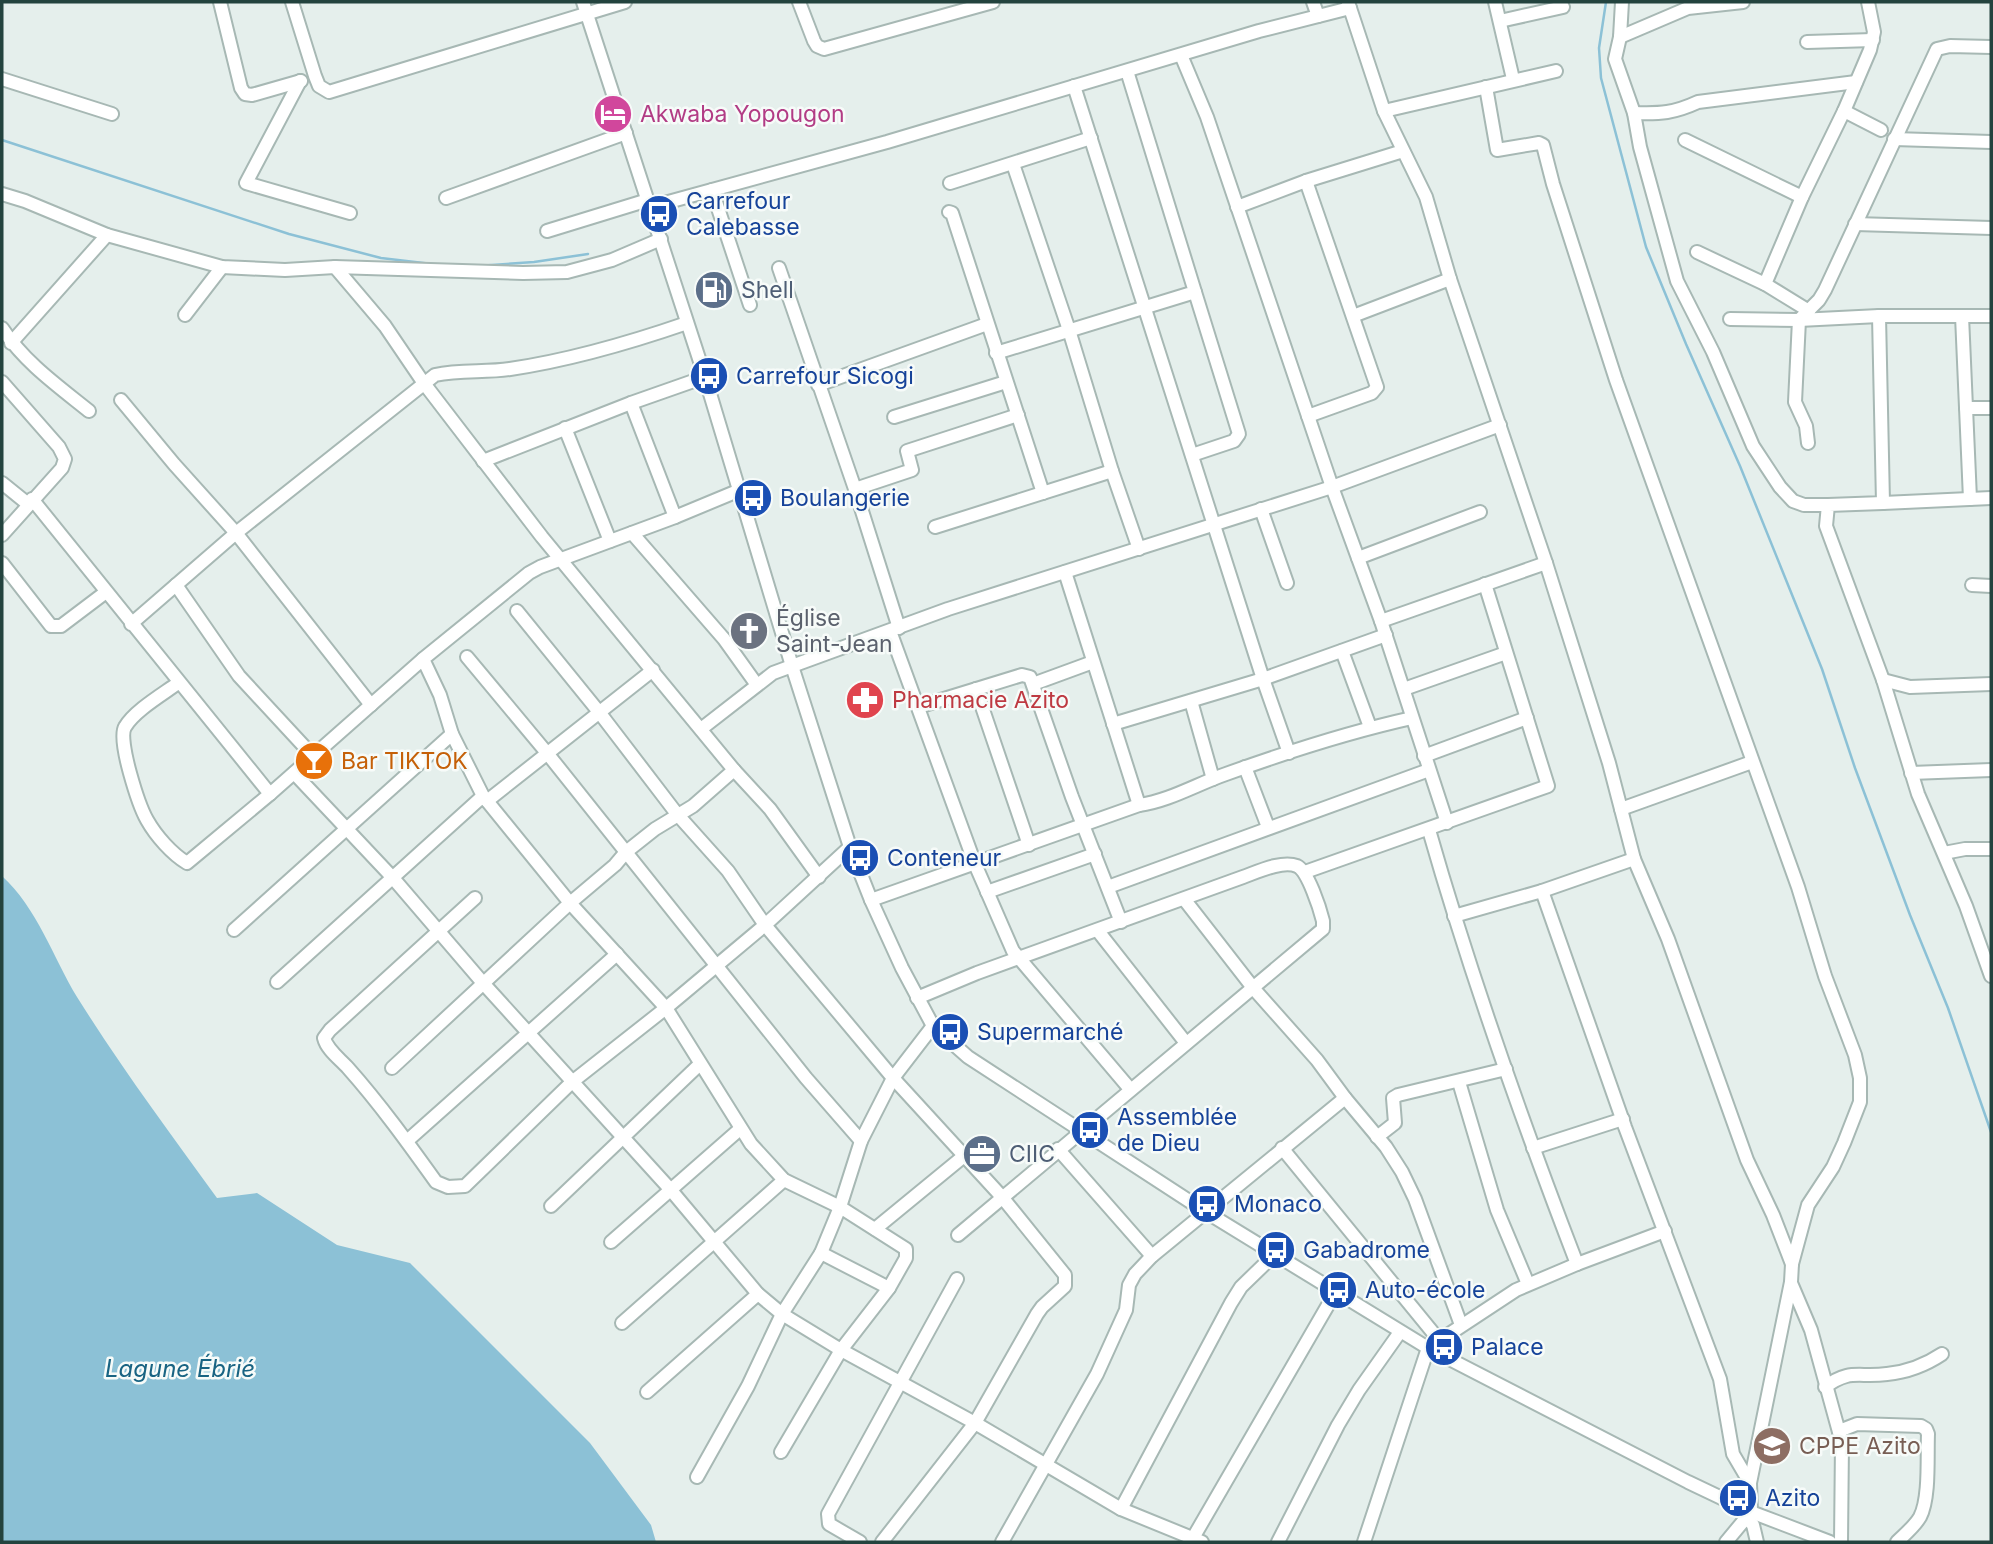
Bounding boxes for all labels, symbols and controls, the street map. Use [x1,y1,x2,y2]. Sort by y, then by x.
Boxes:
hotel icon: Akwaba Yopougon [592,93,634,135]
place label: Akwaba Yopougon [640,100,845,128]
place label: Carrefour Calebasse [686,187,800,241]
bus stop icon: Carrefour Calebasse [638,193,680,235]
fuel station icon: Shell [693,269,735,311]
place label: Shell [741,276,794,304]
bus stop icon: Carrefour Sicogi [688,355,730,397]
place label: Carrefour Sicogi [736,362,914,390]
bus stop icon: Boulangerie [732,477,774,519]
place label: Boulangerie [780,484,910,512]
place label: Église Saint-Jean [776,604,893,658]
church icon: Église Saint-Jean [728,610,770,652]
pharmacy icon: Pharmacie Azito [844,679,886,721]
place label: Pharmacie Azito [892,686,1069,714]
bar icon: Bar TIKTOK [293,740,335,782]
place label: Bar TIKTOK [341,747,468,775]
bus stop icon: Conteneur [839,837,881,879]
place label: Conteneur [887,844,1001,872]
bus stop icon: Supermarché [929,1011,971,1053]
place label: Supermarché [977,1018,1123,1046]
place label: Assemblée de Dieu [1117,1103,1237,1157]
bus stop icon: Assemblée de Dieu [1069,1109,1111,1151]
office icon: CIIC [961,1133,1003,1175]
place label: CIIC [1009,1140,1055,1168]
bus stop icon: Monaco [1186,1183,1228,1225]
place label: Monaco [1234,1190,1322,1218]
bus stop icon: Gabadrome [1255,1229,1297,1271]
place label: Gabadrome [1303,1236,1430,1264]
bus stop icon: Auto-école [1317,1269,1359,1311]
place label: Auto-école [1365,1276,1485,1304]
bus stop icon: Palace [1423,1326,1465,1368]
place label: Palace [1471,1333,1544,1361]
water label: Lagune Ébrié [105,1353,255,1383]
school or university icon: CPPE Azito [1751,1425,1793,1467]
place label: CPPE Azito [1799,1432,1921,1460]
bus stop icon: Azito [1717,1477,1759,1519]
place label: Azito [1765,1484,1820,1512]

